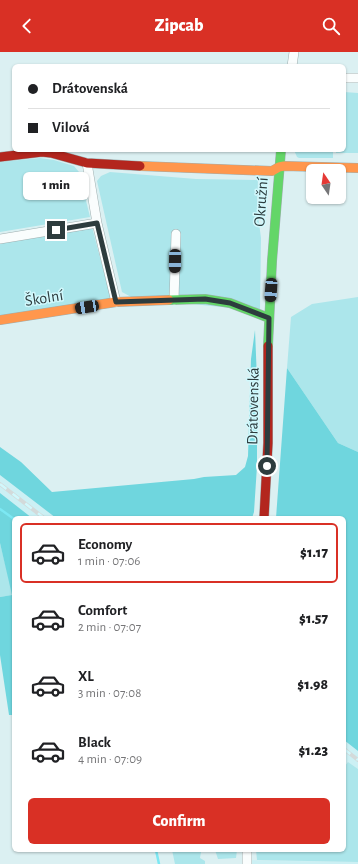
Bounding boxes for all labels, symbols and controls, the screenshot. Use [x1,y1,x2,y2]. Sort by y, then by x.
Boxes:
icon: back [16,15,38,37]
icon: search [320,15,342,37]
text: Zipcab [154,17,204,35]
text: Drátovenská [52,81,128,96]
text: Vilová [52,120,90,135]
north arrow [306,164,346,204]
map controls [306,164,346,204]
callout: 1 min [23,172,89,200]
street label: Okružní [251,177,271,227]
text: 1 min [42,179,70,192]
route end [47,221,65,239]
car [169,249,181,273]
car [264,278,278,302]
street label: Školní [23,285,64,309]
car [74,299,100,315]
street label: Drátovenská [244,367,262,445]
route start [258,457,276,475]
icon: car [30,535,66,571]
text: Economy [78,537,132,552]
text: $1.17 [300,545,328,560]
text: 1 min · 07:06 [78,555,140,568]
icon: car [30,601,66,637]
text: Comfort [78,603,127,618]
text: $1.57 [299,611,328,626]
text: 2 min · 07:07 [78,621,141,634]
icon: car [30,667,66,703]
text: XL [78,669,94,684]
text: $1.98 [297,677,328,692]
text: 3 min · 07:08 [78,687,141,700]
icon: car [30,733,66,769]
text: Black [78,735,111,750]
text: $1.23 [298,743,328,758]
text: 4 min · 07:09 [78,753,142,766]
button: Confirm [28,798,330,844]

